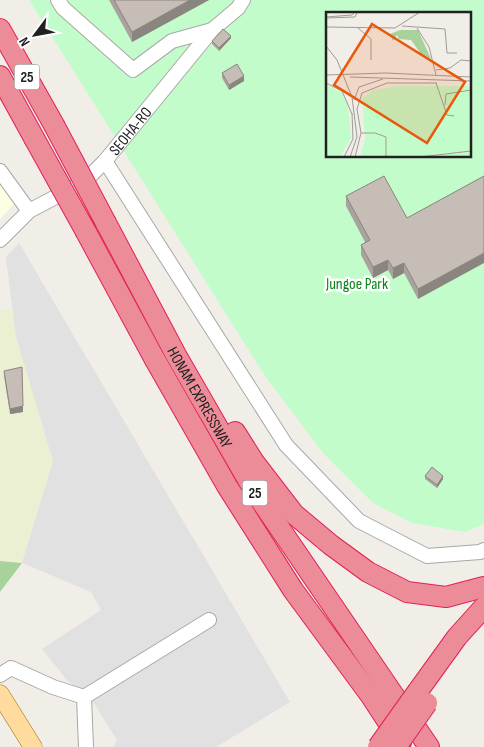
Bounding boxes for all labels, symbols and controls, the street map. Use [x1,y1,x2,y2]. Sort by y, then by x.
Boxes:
north arrow [10,10,60,60]
inset map [326,12,472,158]
text: N [15,34,34,49]
road number: 25 [15,64,40,90]
street label: SEOHA-RO [106,104,156,160]
park label: Jungoe Park [325,275,388,294]
street label: HONAM EXPRESSWAY [162,344,236,452]
road number: 25 [242,480,268,506]

